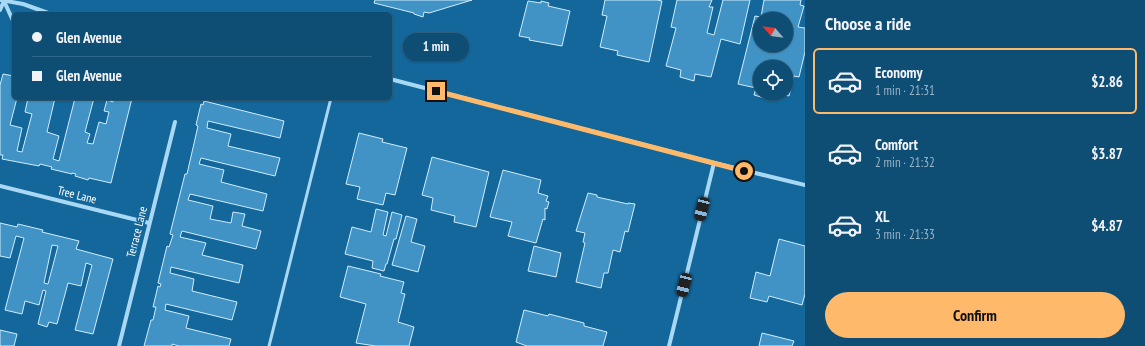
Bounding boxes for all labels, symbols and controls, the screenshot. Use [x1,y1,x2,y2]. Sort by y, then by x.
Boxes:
north arrow [753,12,793,52]
map controls [753,12,793,100]
text: Choose a ride [825,12,911,35]
text: Glen Avenue [56,28,122,47]
callout: 1 min [403,33,469,61]
text: 1 min [423,38,449,55]
button: locate [753,60,793,100]
icon: car [827,63,863,99]
text: Economy [875,63,923,82]
text: Glen Avenue [56,66,122,85]
text: $2.86 [1091,72,1123,91]
route end [427,82,445,100]
text: 1 min · 21:31 [875,82,935,99]
icon: car [827,135,863,171]
text: Comfort [875,135,918,154]
text: $3.87 [1091,144,1123,163]
text: 2 min · 21:32 [875,154,935,171]
route start [735,162,753,180]
street label: Tree Lane [56,182,98,207]
car [693,196,711,222]
street label: Terrace Lane [123,205,150,259]
icon: car [827,207,863,243]
text: XL [875,207,889,226]
text: $4.87 [1091,216,1123,235]
text: 3 min · 21:33 [875,226,935,243]
car [675,272,693,298]
button: Confirm [825,292,1125,338]

